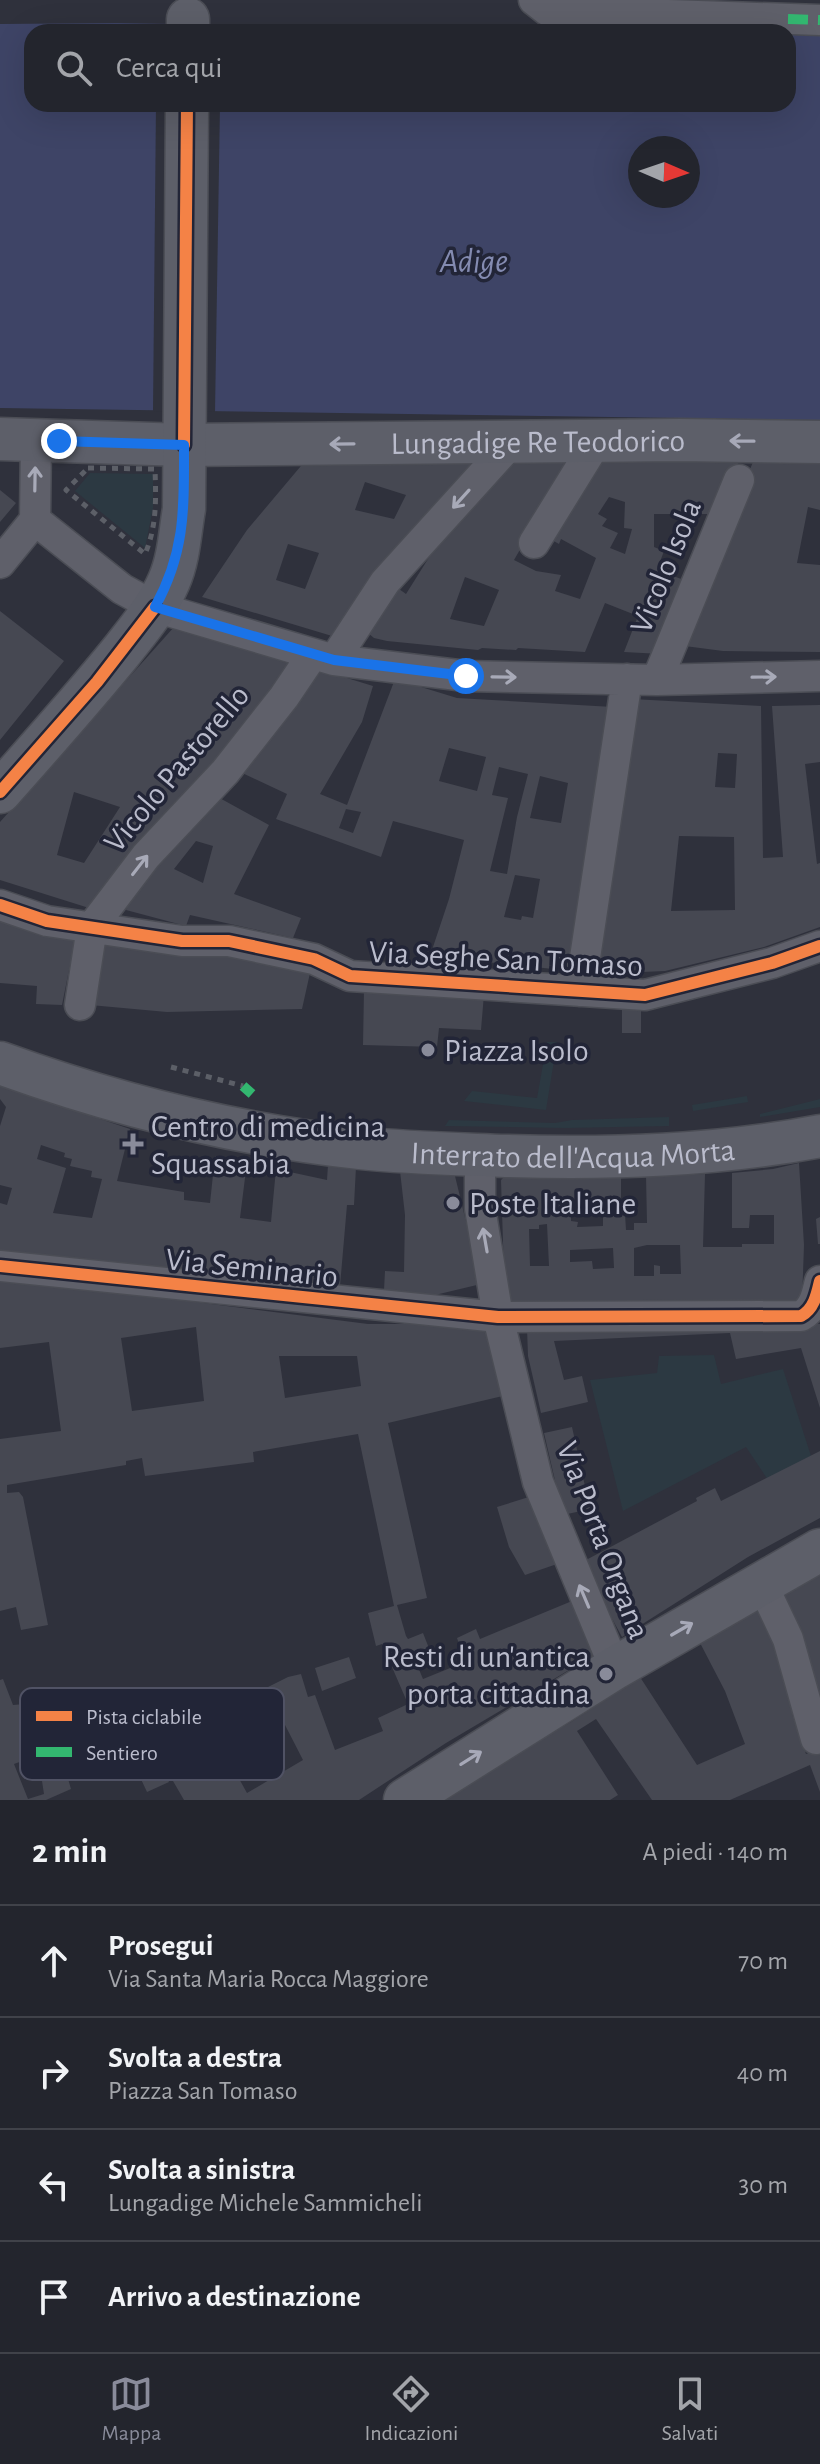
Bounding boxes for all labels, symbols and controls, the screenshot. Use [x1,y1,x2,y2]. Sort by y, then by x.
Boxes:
search box [24,24,796,112]
icon: search [52,46,96,90]
text: Cerca qui [116,53,222,83]
north arrow [628,136,700,208]
water label: Adige [439,245,508,279]
route end [41,423,77,459]
street label: Lungadige Re Teodorico [390,425,685,460]
one-way arrow [729,433,756,449]
one-way arrow [329,436,356,452]
one-way arrow [28,466,43,493]
one-way arrow [452,488,470,508]
street label: Vicolo Isola [625,495,707,638]
route start [448,658,484,694]
one-way arrow [490,669,517,685]
one-way arrow [750,670,777,685]
street label: Vicolo Pastorello [98,679,256,858]
one-way arrow [131,855,148,876]
street label: Via Seghe San Tomaso [368,936,644,982]
place label: Piazza Isolo [444,1035,589,1067]
marker: Piazza Isolo [419,1041,437,1059]
place label: Centro di medicina Squassabia [151,1111,385,1180]
marker: Centro di medicina Squassabia [122,1133,144,1155]
street label: Interrato dell'Acqua Morta [410,1134,737,1174]
place label: Poste Italiane [469,1188,636,1220]
marker: Poste Italiane [444,1194,462,1212]
one-way arrow [477,1228,492,1253]
street label: Via Seminario [164,1243,340,1293]
street label: Via Porta Organa [551,1437,655,1644]
one-way arrow [576,1584,591,1609]
one-way arrow [670,1621,694,1636]
place label: Resti di un'antica porta cittadina [383,1641,590,1710]
marker: Resti di un'antica porta cittadina [597,1665,615,1683]
legend [20,1688,284,1780]
text: Pista ciclabile [86,1706,202,1728]
text: Sentiero [86,1742,158,1764]
one-way arrow [460,1750,482,1767]
text: 2 min [32,1835,107,1869]
text: A piedi · 140 m [643,1839,788,1865]
text: Prosegui [108,1931,214,1961]
icon: ahead [32,1939,76,1983]
text: 70 m [738,1948,788,1974]
text: Via Santa Maria Rocca Maggiore [108,1966,429,1992]
text: Svolta a destra [108,2043,282,2073]
icon: right [32,2051,76,2095]
text: 40 m [737,2060,788,2086]
text: Piazza San Tomaso [108,2078,298,2104]
text: Svolta a sinistra [108,2155,295,2185]
icon: left [32,2163,76,2207]
text: 30 m [738,2172,788,2198]
text: Lungadige Michele Sammicheli [108,2190,423,2216]
icon: arrive [32,2275,76,2319]
text: Arrivo a destinazione [108,2282,361,2312]
tab: Mappa [102,2372,161,2446]
tab: Indicazioni [365,2372,458,2446]
tab: Salvati [661,2372,718,2446]

